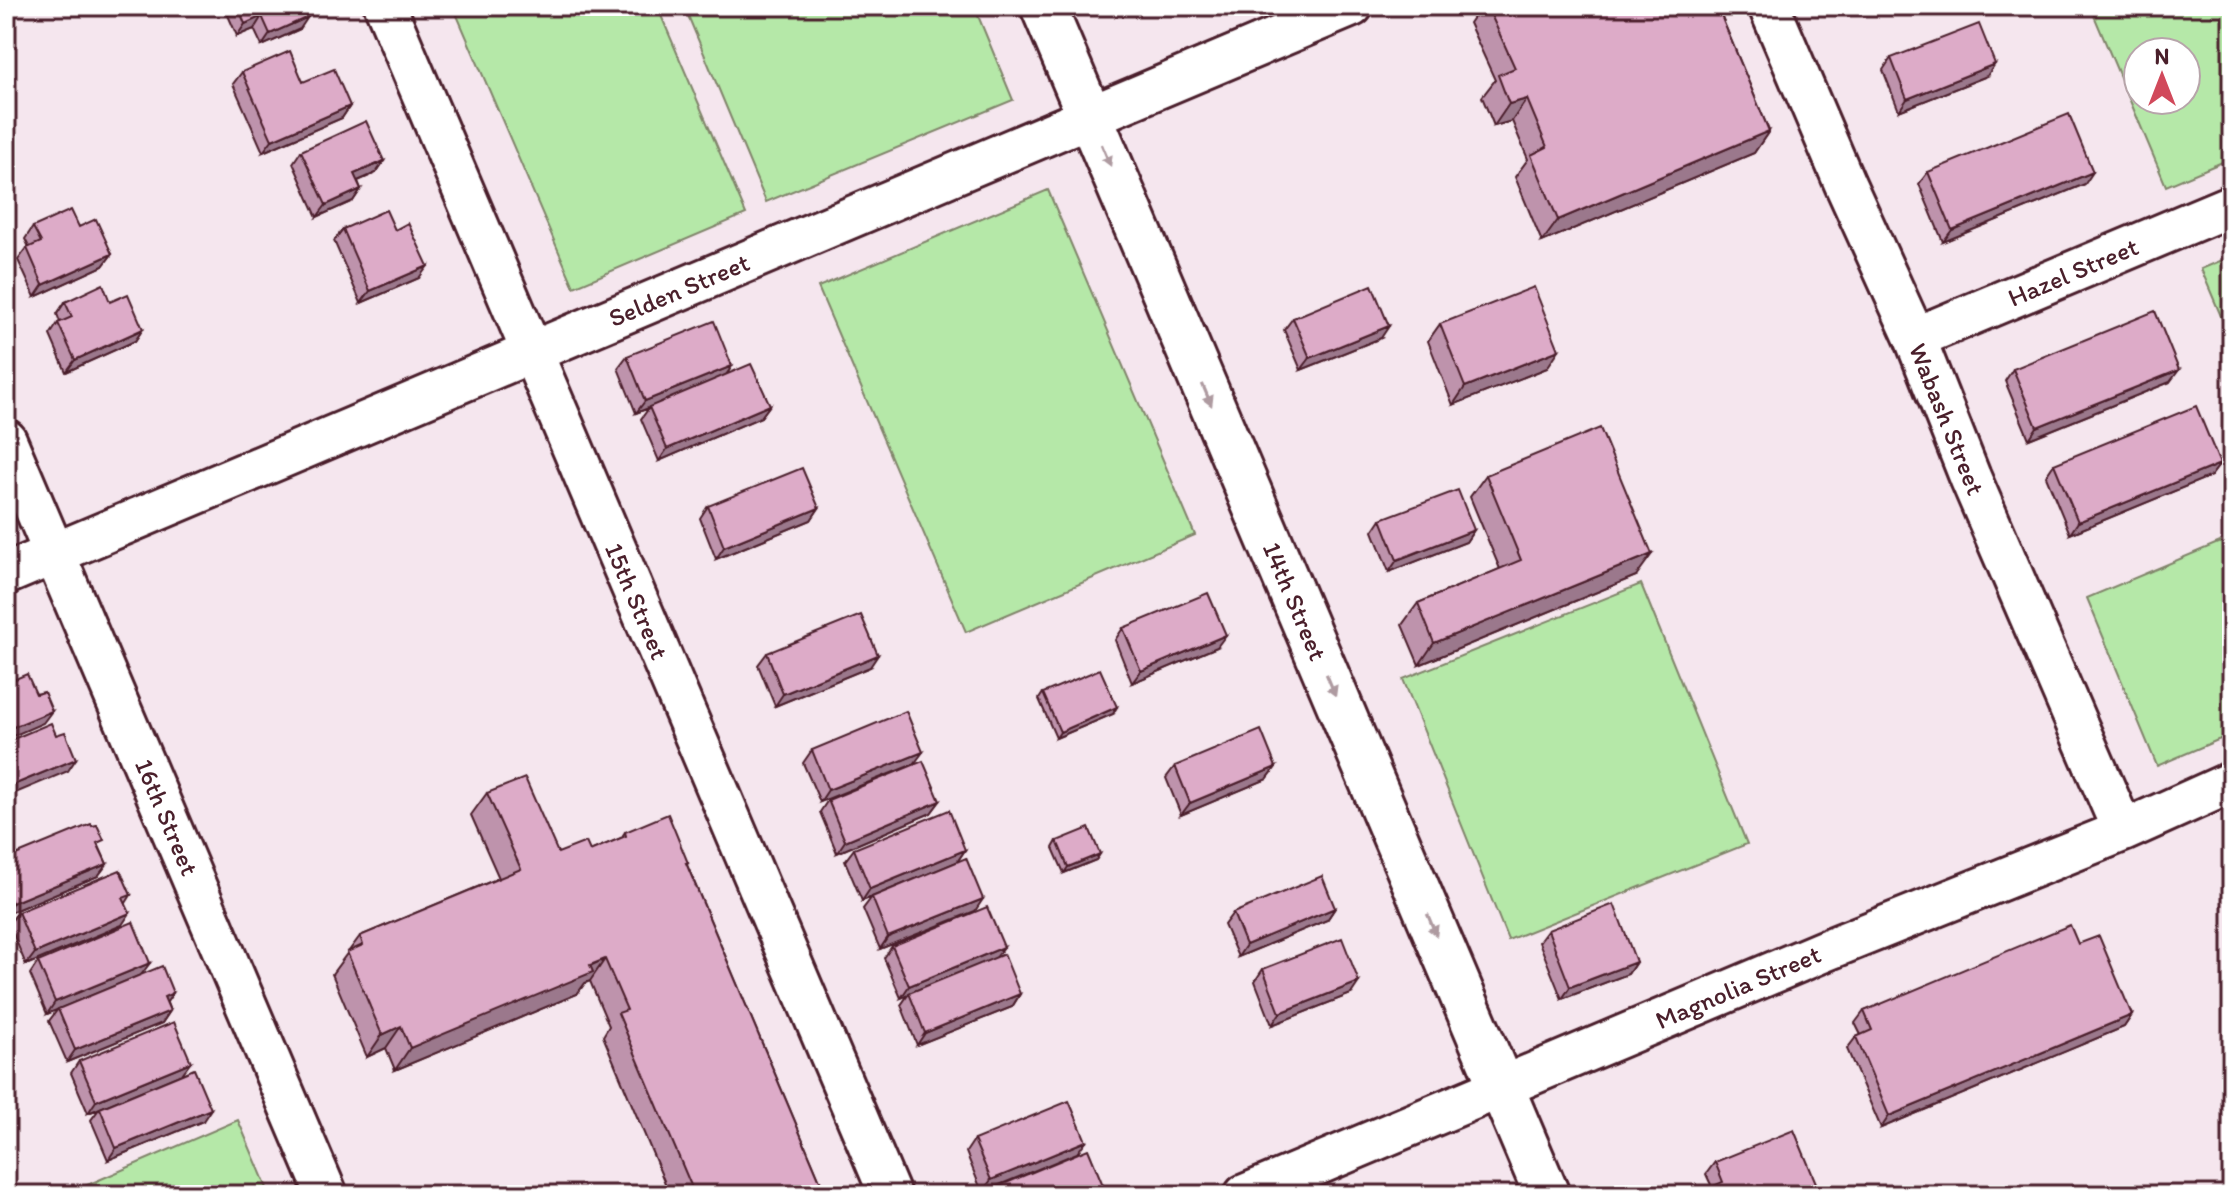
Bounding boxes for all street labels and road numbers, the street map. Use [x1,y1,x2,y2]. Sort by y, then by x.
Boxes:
street label: Hazel Street [2003,230,2143,314]
street label: Selden Street [604,246,755,334]
street label: Wabash Street [1902,338,1992,500]
street label: 14th Street [1256,537,1334,665]
street label: 15th Street [598,538,676,664]
street label: 16th Street [128,754,206,881]
street label: Magnolia Street [1650,938,1826,1036]

